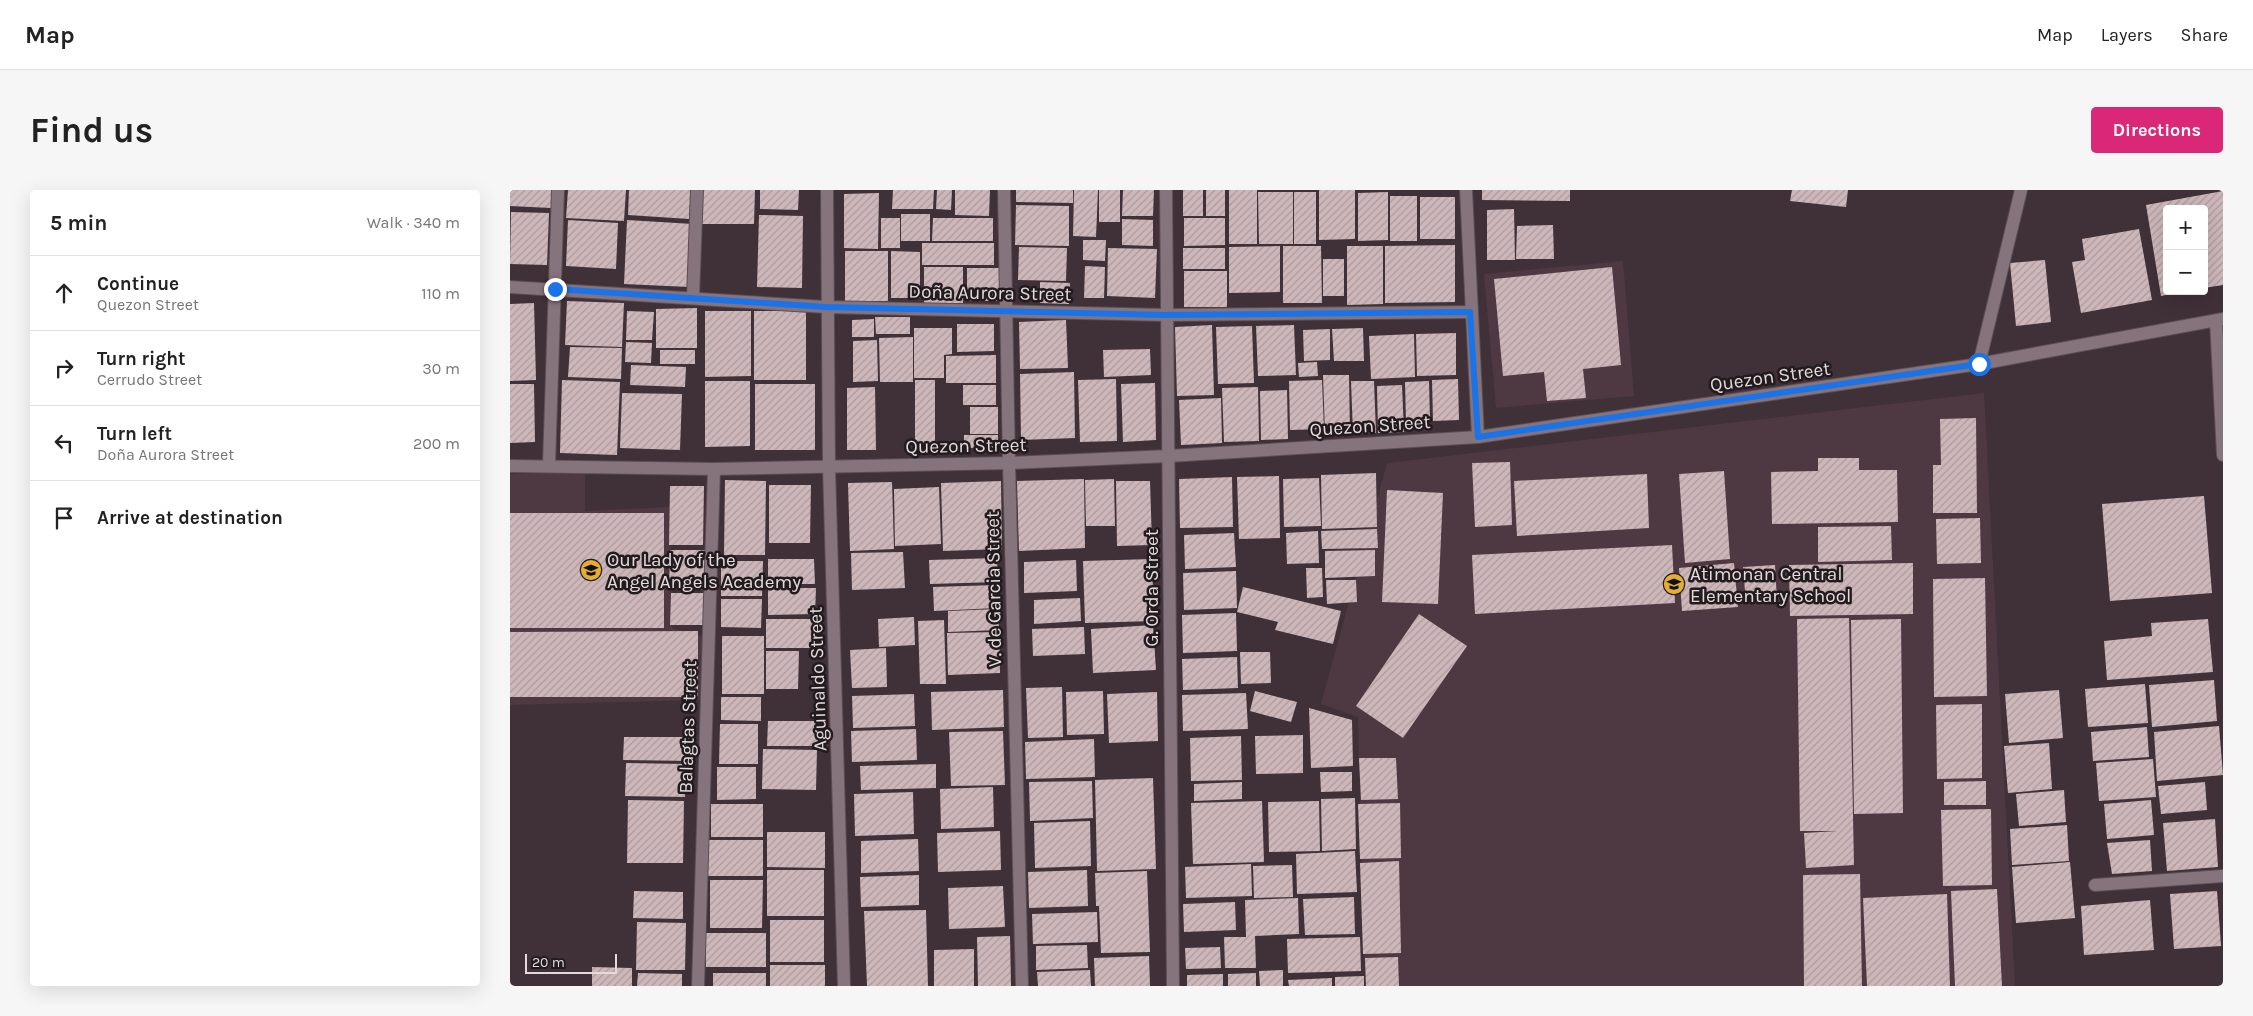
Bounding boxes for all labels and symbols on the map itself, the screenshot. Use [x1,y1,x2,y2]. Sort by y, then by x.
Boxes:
route end [544,278,567,301]
street label: Doña Aurora Street [908,281,1072,305]
route start [1968,353,1991,376]
street label: Quezon Street [1709,358,1832,396]
street label: Quezon Street [1309,411,1431,441]
street label: Quezon Street [905,434,1027,458]
street label: V. de Garcia Street [982,511,1006,667]
street label: G. Orda Street [1141,529,1163,647]
place label: Our Lady of the Angel Angels Academy [607,549,801,593]
school or university icon: Our Lady of the Angel Angels Academy [579,558,603,582]
place label: Atimonan Central Elementary School [1690,563,1851,607]
school or university icon: Atimonan Central Elementary School [1662,572,1686,596]
street label: Aguinaldo Street [804,606,832,751]
street label: Balagtas Street [675,660,701,794]
scale bar [525,951,618,974]

